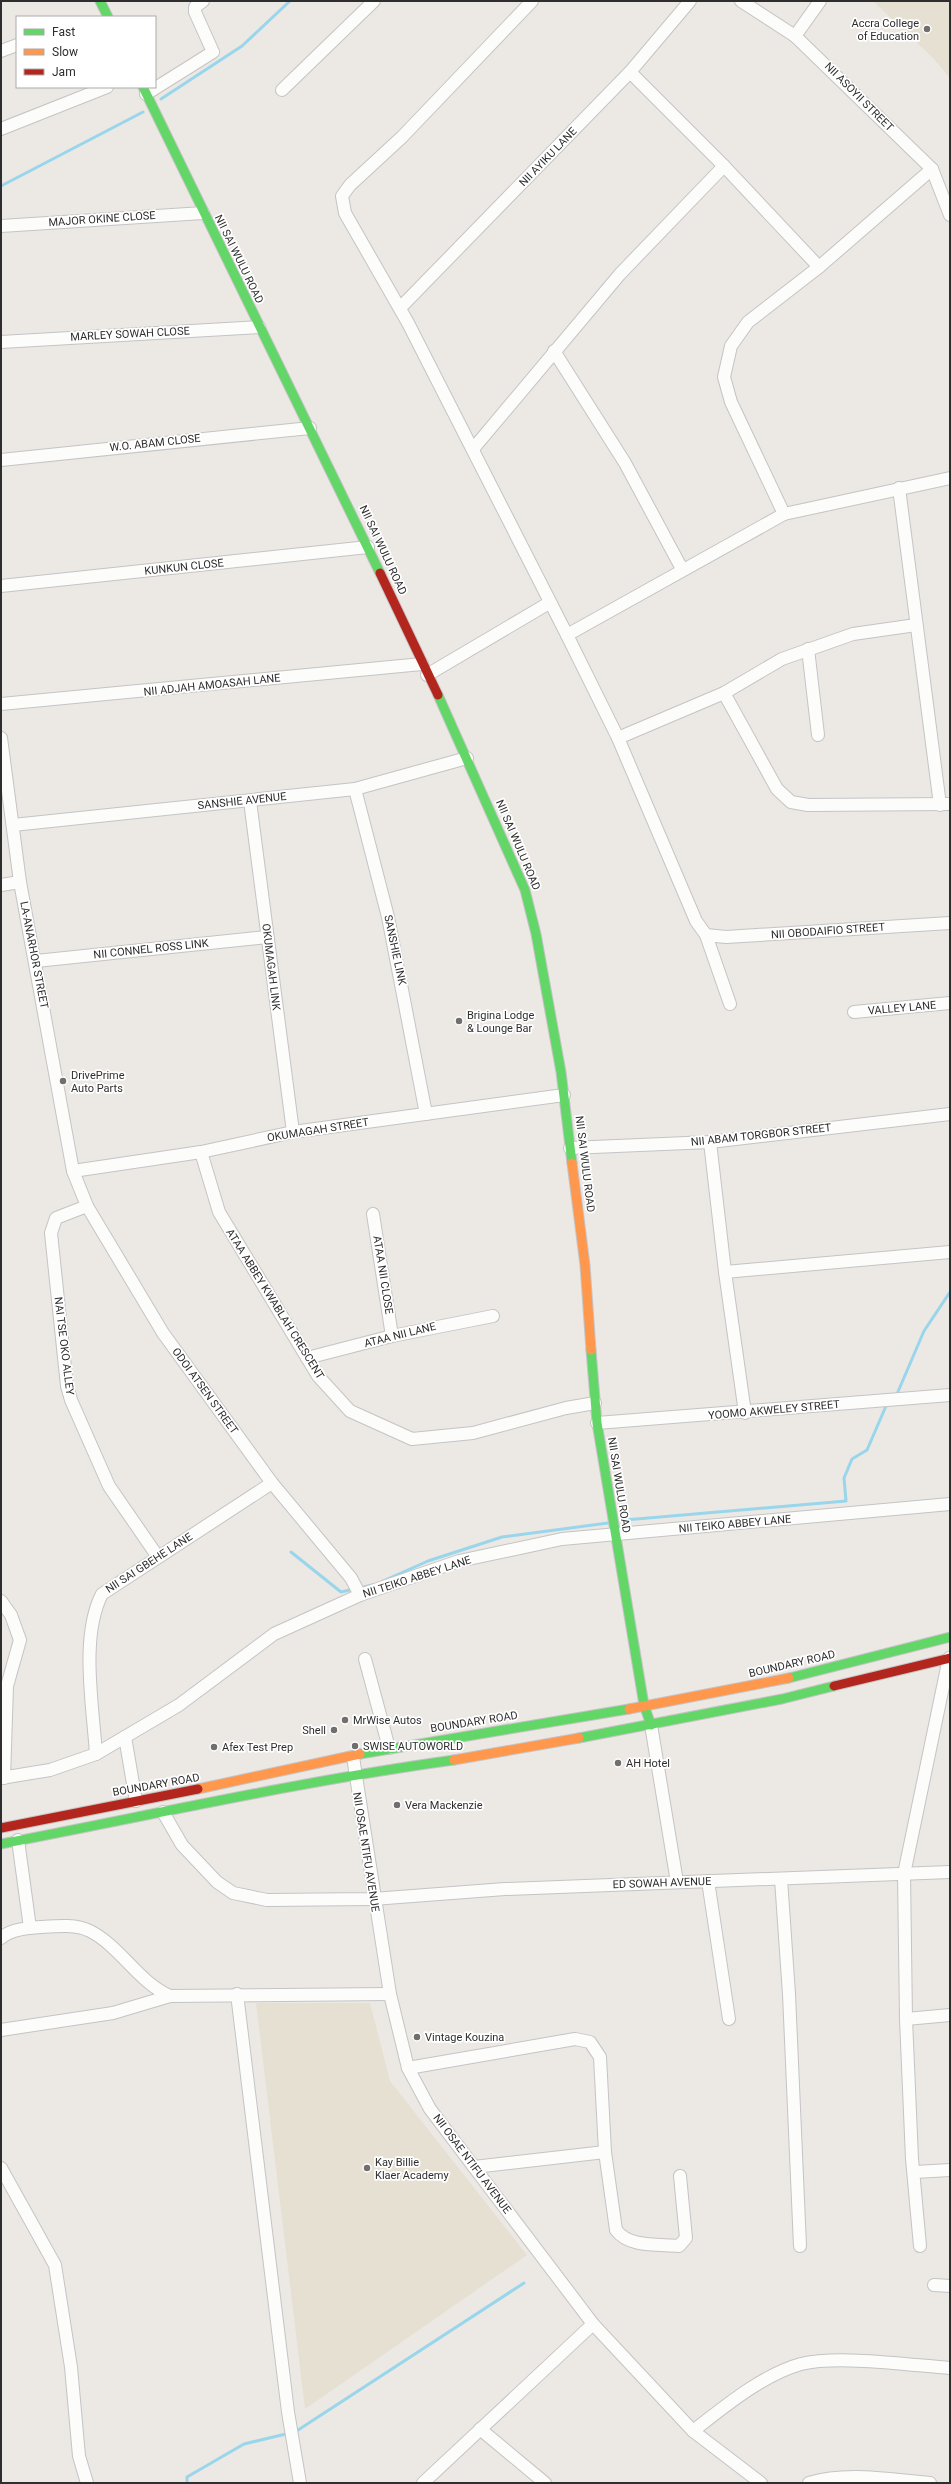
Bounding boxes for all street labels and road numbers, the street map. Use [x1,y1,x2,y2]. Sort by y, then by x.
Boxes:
street label: NII ASOYII STREET [822,60,896,134]
street label: NII AYIKU LANE [517,125,579,189]
street label: MAJOR OKINE CLOSE [48,209,156,229]
street label: NII SAI WULU ROAD [212,213,266,305]
street label: MARLEY SOWAH CLOSE [70,324,190,344]
street label: W.O. ABAM CLOSE [109,432,201,454]
street label: NII SAI WULU ROAD [357,503,409,597]
street label: KUNKUN CLOSE [144,556,224,578]
street label: NII ADJAH AMOASAH LANE [143,671,281,699]
street label: SANSHIE AVENUE [197,790,287,812]
street label: NII SAI WULU ROAD [493,798,543,892]
street label: LA-ANARHOR STREET [17,900,51,1010]
street label: SANSHIE LINK [381,914,409,986]
street label: NII OBODAIFIO STREET [771,921,886,941]
street label: OKUMAGAH LINK [259,923,283,1011]
street label: NII CONNEL ROSS LINK [93,936,209,962]
street label: VALLEY LANE [867,999,937,1017]
street label: OKUMAGAH STREET [266,1115,370,1144]
street label: NII SAI WULU ROAD [573,1115,597,1213]
street label: NII ABAM TORGBOR STREET [690,1121,832,1149]
street label: ATAA ABBEY KWABLAH CRESCENT [223,1226,327,1382]
street label: ATAA NII CLOSE [370,1235,396,1315]
street label: NAI TSE OKO ALLEY [52,1296,77,1396]
street label: ATAA NII LANE [363,1320,437,1350]
street label: ODOI ATSEN STREET [169,1345,241,1437]
street label: YOOMO AKWELEY STREET [708,1398,841,1422]
street label: NII SAI WULU ROAD [605,1436,633,1534]
street label: NII TEIKO ABBEY LANE [678,1513,792,1535]
street label: NII SAI GBEHE LANE [103,1530,195,1596]
street label: NII TEIKO ABBEY LANE [361,1553,473,1601]
street label: BOUNDARY ROAD [748,1648,836,1680]
street label: BOUNDARY ROAD [429,1709,519,1735]
street label: BOUNDARY ROAD [111,1771,201,1799]
street label: NII OSAE NTIFU AVENUE [350,1791,382,1913]
street label: ED SOWAH AVENUE [612,1875,712,1891]
street label: NII OSAE NTIFU AVENUE [430,2112,514,2216]

